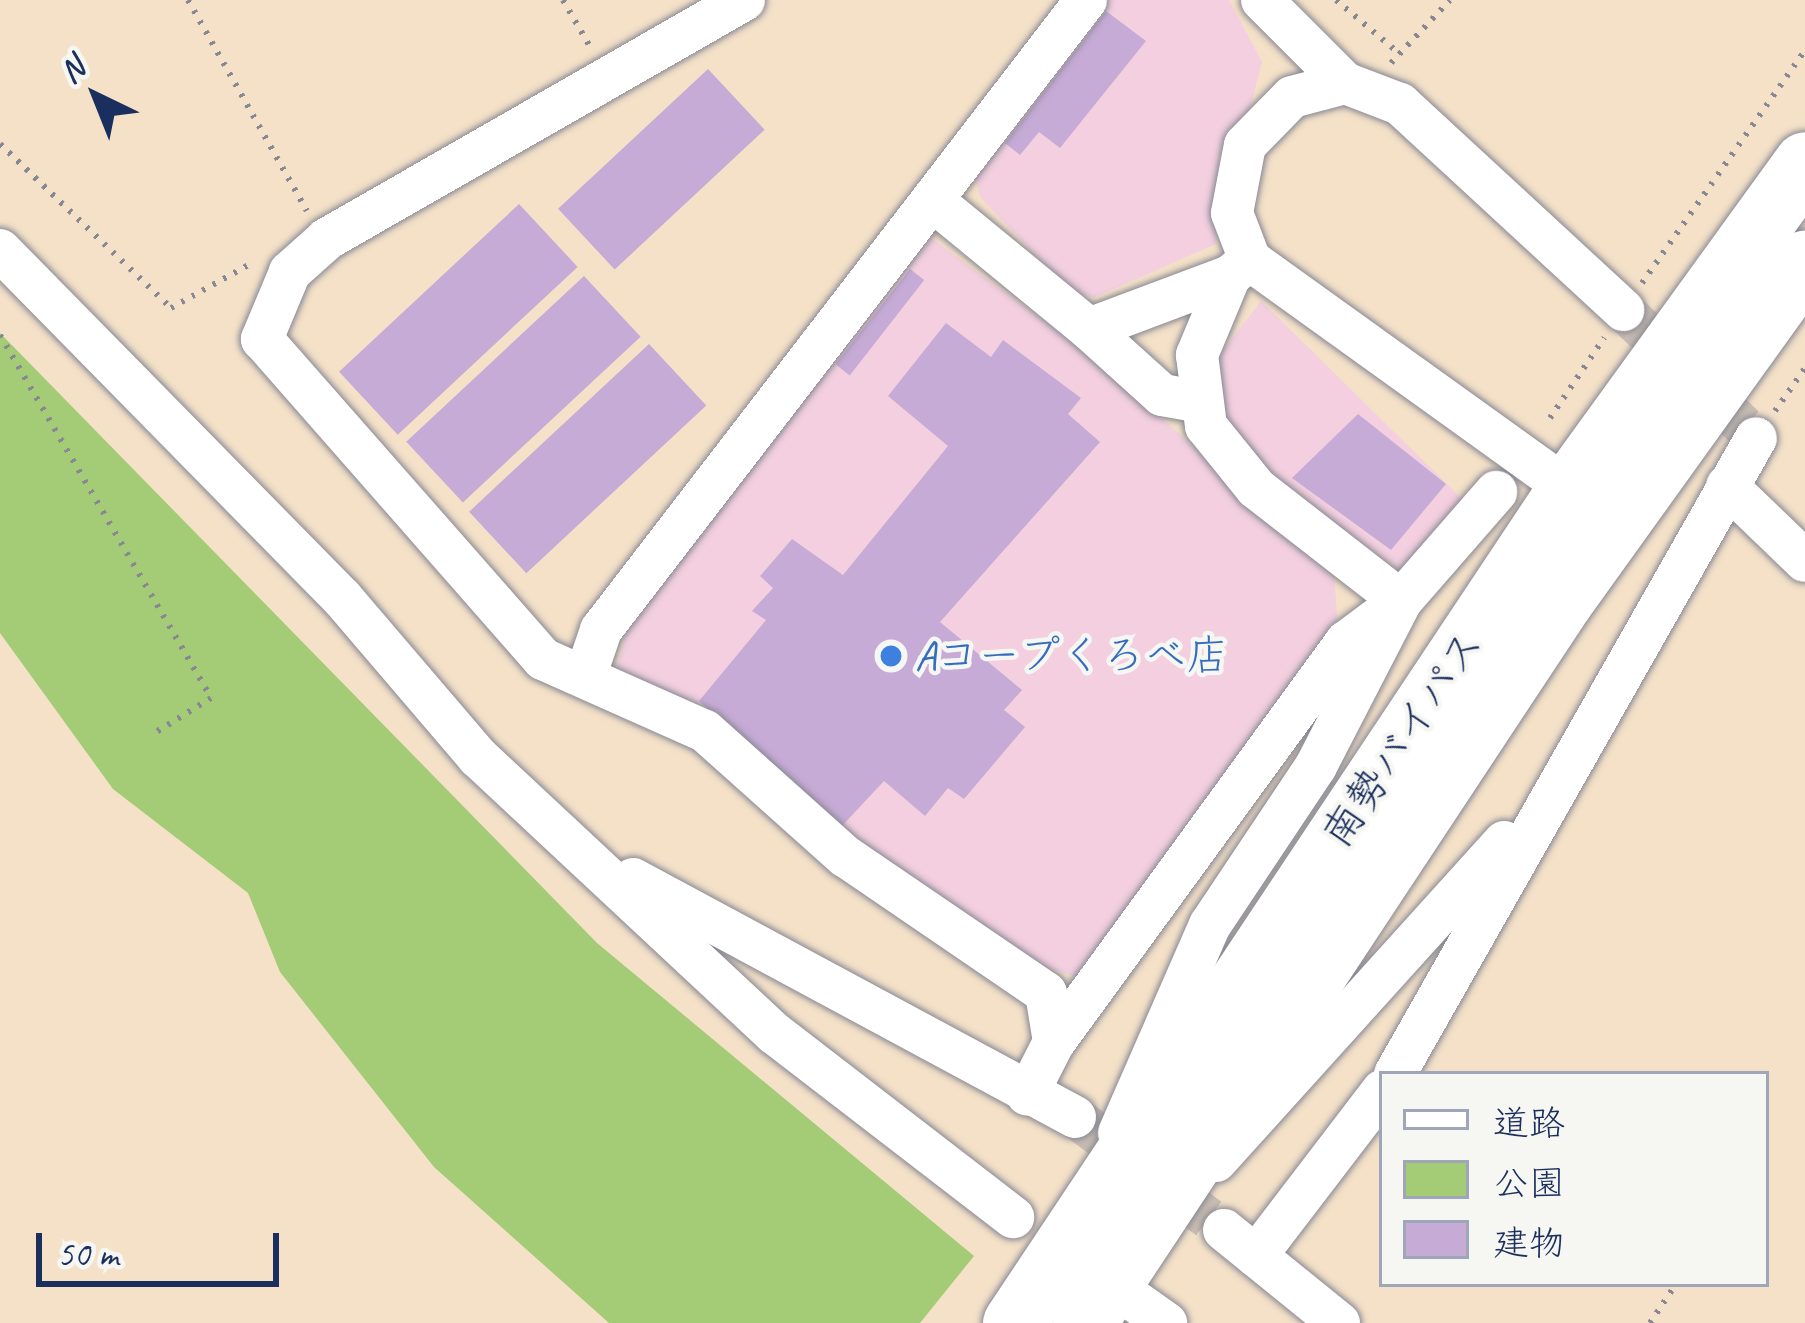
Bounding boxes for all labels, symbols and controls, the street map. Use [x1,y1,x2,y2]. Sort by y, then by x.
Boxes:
north arrow [36,36,156,156]
text: N [50,47,93,92]
street label: 南勢バイパス [1312,620,1494,858]
place label: Aコープくろべ店 [915,631,1230,681]
marker: Aコープくろべ店 [878,643,904,669]
legend [1379,1071,1769,1287]
text: 道路 [1493,1100,1565,1146]
text: 公園 [1493,1160,1565,1206]
scale bar [42,1209,285,1283]
text: 建物 [1493,1220,1565,1266]
text: 50 m [57,1231,118,1277]

